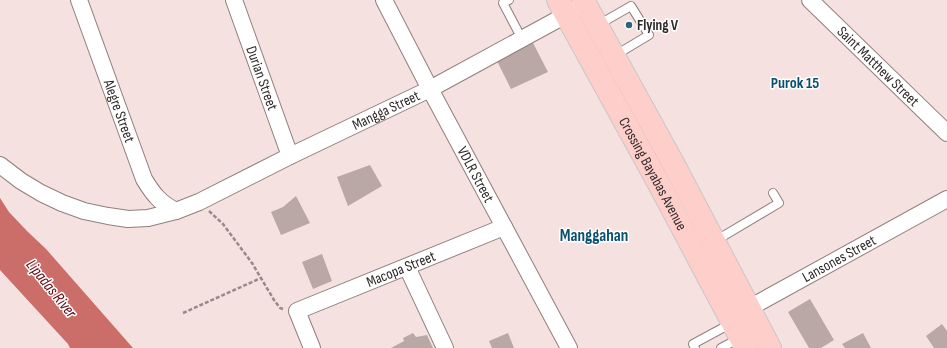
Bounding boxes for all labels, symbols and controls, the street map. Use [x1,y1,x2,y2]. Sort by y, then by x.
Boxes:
place label: Flying V [637,16,679,35]
marker: Flying V [624,20,634,30]
street label: Saint Matthew Street [833,22,924,111]
street label: Durian Street [242,43,282,113]
district label: Purok 15 [771,74,819,93]
street label: Alegre Street [99,76,140,145]
street label: Mangga Street [349,86,423,134]
street label: Crossing Bayabas Avenue [615,114,691,234]
street label: VDLR Street [453,143,499,206]
district label: Manggahan [560,226,628,246]
street label: Lansones Street [799,230,880,286]
street label: Macopa Street [363,246,439,291]
water label: Lipadas River [22,256,81,322]

